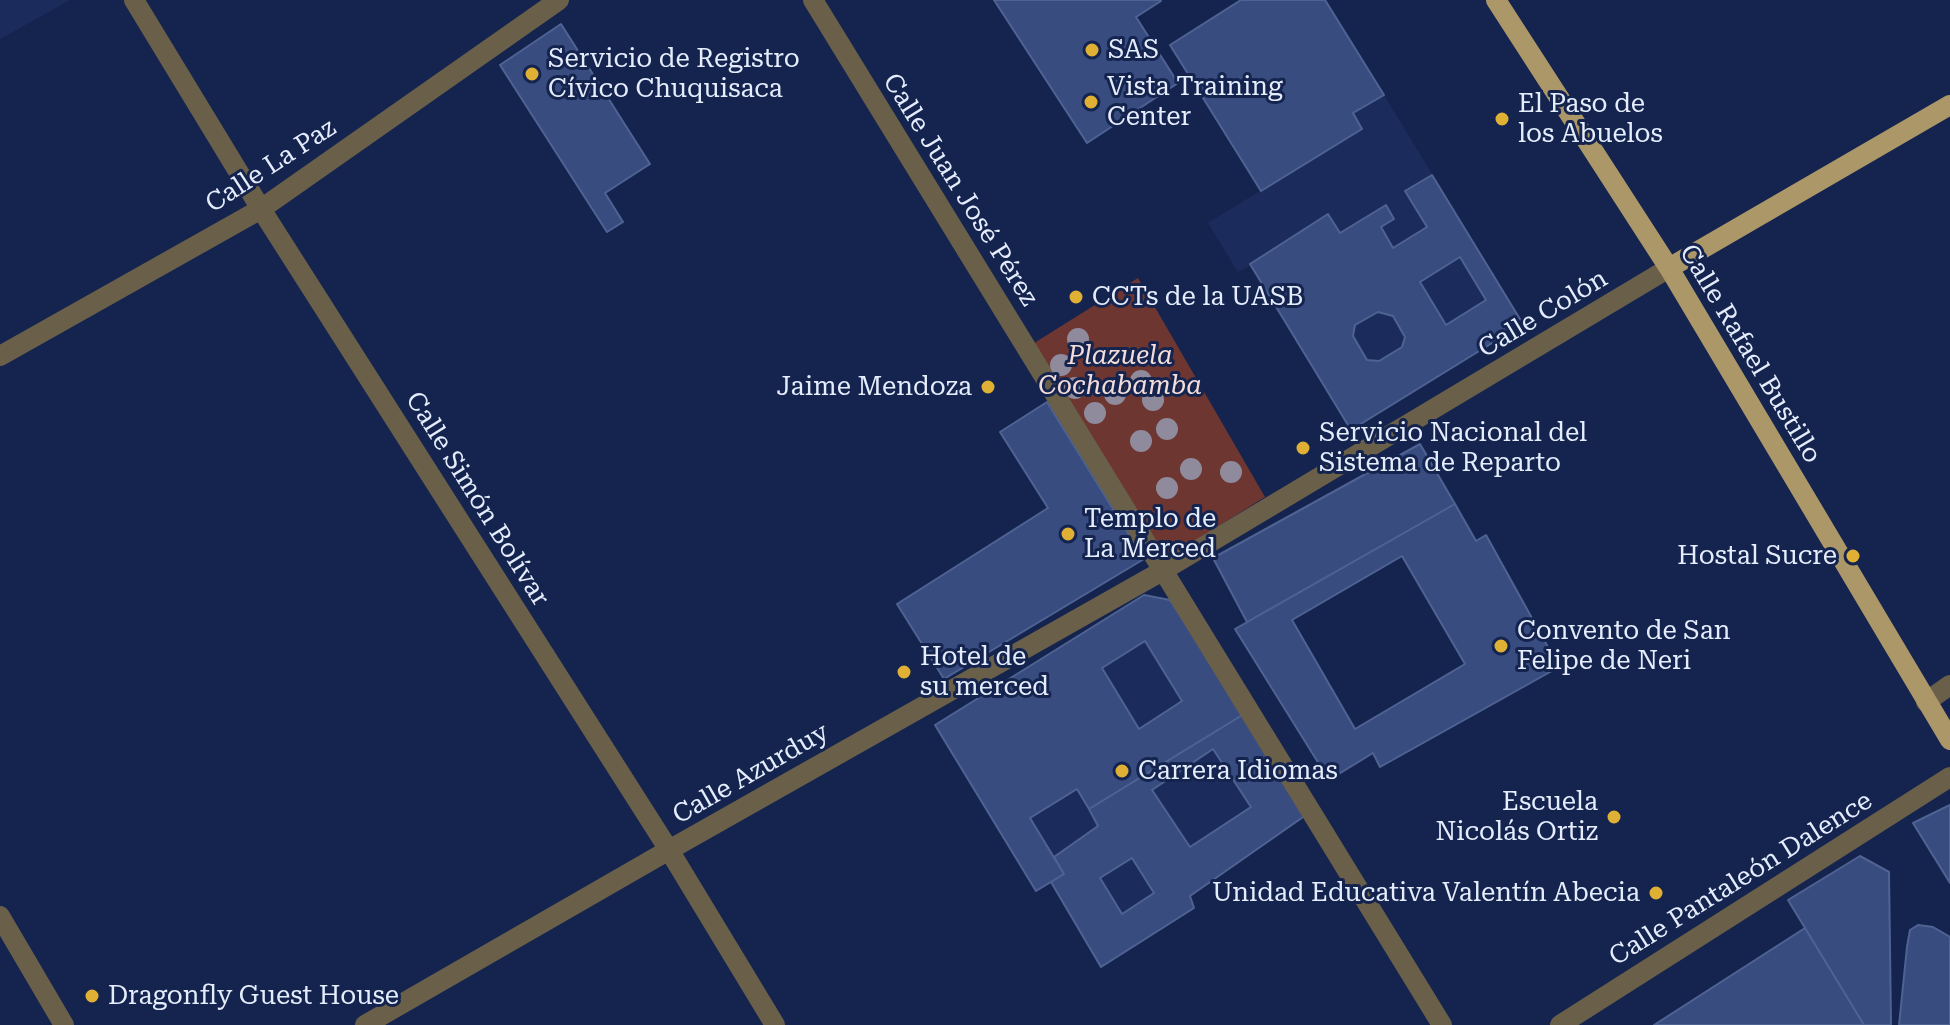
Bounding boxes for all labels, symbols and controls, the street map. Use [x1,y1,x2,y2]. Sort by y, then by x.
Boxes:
place label: SAS [1108,34,1159,66]
marker: SAS [1083,41,1101,59]
place label: Servicio de Registro Cívico Chuquisaca [548,43,800,104]
marker: Servicio de Registro Cívico Chuquisaca [523,65,541,83]
street label: Calle Juan José Pérez [876,68,1044,312]
place label: Vista Training Center [1107,71,1283,132]
place label: El Paso de los Abuelos [1518,88,1663,150]
marker: Vista Training Center [1082,93,1100,111]
marker: El Paso de los Abuelos [1493,110,1511,128]
street label: Calle La Paz [200,112,342,220]
street label: Calle Rafael Bustillo [1672,239,1828,469]
street label: Calle Colón [1473,263,1613,365]
place label: CCTs de la UASB [1092,281,1303,313]
marker: CCTs de la UASB [1067,288,1085,306]
park label: Plazuela Cochabamba [1038,340,1202,402]
place label: Jaime Mendoza [777,371,972,403]
marker: Jaime Mendoza [979,378,997,396]
street label: Calle Simón Bolívar [399,386,555,612]
place label: Servicio Nacional del Sistema de Reparto [1319,417,1587,478]
marker: Servicio Nacional del Sistema de Reparto [1294,439,1312,457]
place label: Templo de La Merced [1084,503,1216,564]
marker: Templo de La Merced [1059,525,1077,543]
place label: Hostal Sucre [1677,540,1837,572]
marker: Hostal Sucre [1844,547,1862,565]
place label: Convento de San Felipe de Neri [1517,615,1731,676]
marker: Convento de San Felipe de Neri [1492,637,1510,655]
place label: Hotel de su merced [920,641,1049,702]
marker: Hotel de su merced [895,663,913,681]
street label: Calle Azurduy [667,717,835,831]
place label: Carrera Idiomas [1138,755,1338,787]
marker: Carrera Idiomas [1113,762,1131,780]
street label: Calle Pantaleón Dalence [1604,785,1878,973]
place label: Escuela Nicolás Ortiz [1435,786,1598,848]
marker: Escuela Nicolás Ortiz [1605,808,1623,826]
place label: Unidad Educativa Valentín Abecia [1212,877,1640,909]
marker: Unidad Educativa Valentín Abecia [1647,884,1665,902]
place label: Dragonfly Guest House [108,980,399,1012]
marker: Dragonfly Guest House [83,987,101,1005]

